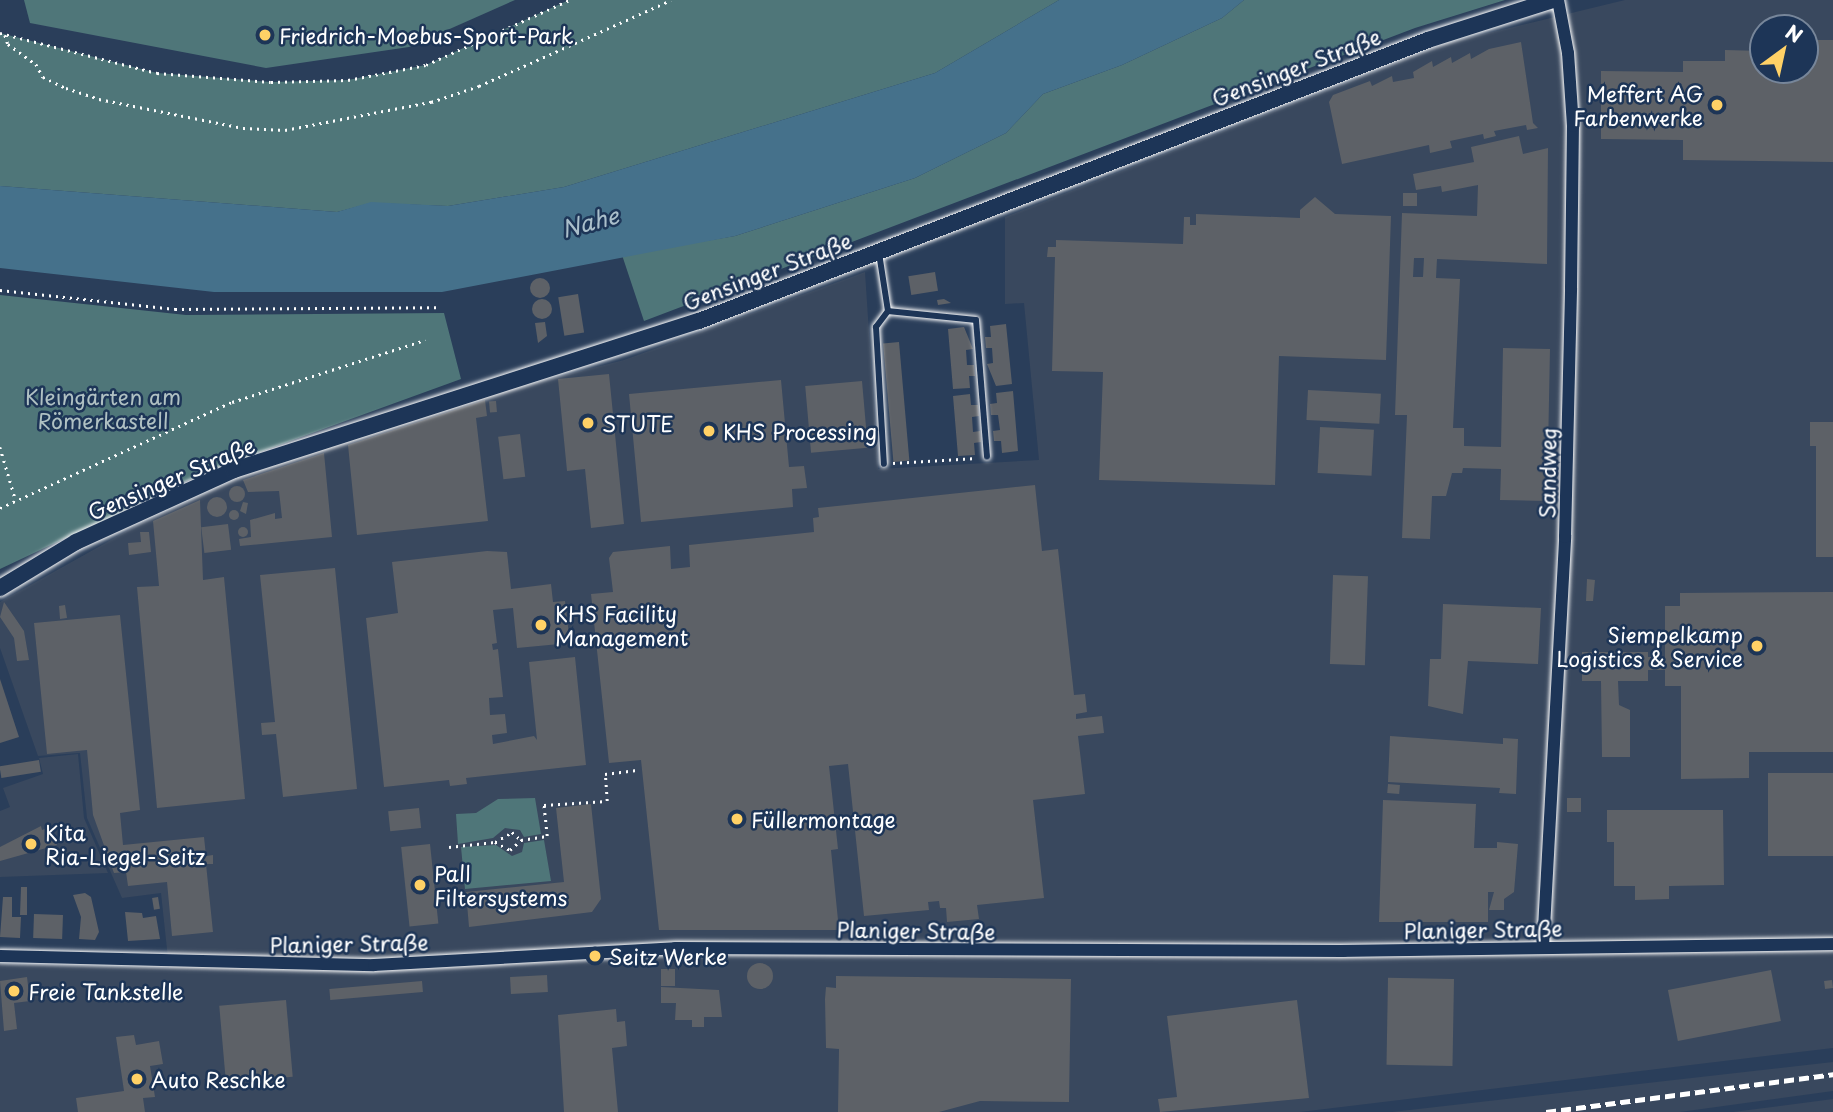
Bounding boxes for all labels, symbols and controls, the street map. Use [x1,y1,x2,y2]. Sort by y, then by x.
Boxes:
north arrow [1749,14,1819,84]
text: N [1780,17,1808,49]
place label: Friedrich-Moebus-Sport-Park [279,22,574,48]
street label: Gensinger Straße [1208,23,1384,111]
marker: Friedrich-Moebus-Sport-Park [257,27,273,43]
place label: Meffert AG Farbenwerke [1573,80,1703,130]
marker: Meffert AG Farbenwerke [1709,97,1725,113]
water label: Nahe [558,201,622,243]
street label: Gensinger Straße [679,227,855,315]
park label: Kleingärten am Römerkastell [25,383,181,433]
place label: STUTE [602,410,674,436]
marker: STUTE [580,415,596,431]
place label: KHS Processing [723,418,879,444]
marker: KHS Processing [701,423,717,439]
street label: Sandweg [1534,427,1560,519]
street label: Gensinger Straße [84,431,258,525]
place label: KHS Facility Management [555,600,688,650]
marker: KHS Facility Management [533,617,549,633]
place label: Siempelkamp Logistics & Service [1557,621,1743,671]
marker: Siempelkamp Logistics & Service [1749,638,1765,654]
place label: Füllermontage [751,806,896,832]
marker: Füllermontage [729,811,745,827]
place label: Kita Ria-Liegel-Seitz [45,819,205,869]
marker: Kita Ria-Liegel-Seitz [23,836,39,852]
place label: Pall Filtersystems [434,860,567,910]
marker: Pall Filtersystems [412,877,428,893]
street label: Planiger Straße [1403,915,1563,943]
street label: Planiger Straße [836,916,996,944]
street label: Planiger Straße [269,929,429,957]
place label: Seitz Werke [609,943,729,969]
marker: Seitz Werke [587,948,603,964]
place label: Freie Tankstelle [28,978,187,1004]
marker: Freie Tankstelle [6,983,22,999]
place label: Auto Reschke [151,1066,289,1092]
marker: Auto Reschke [129,1071,145,1087]

